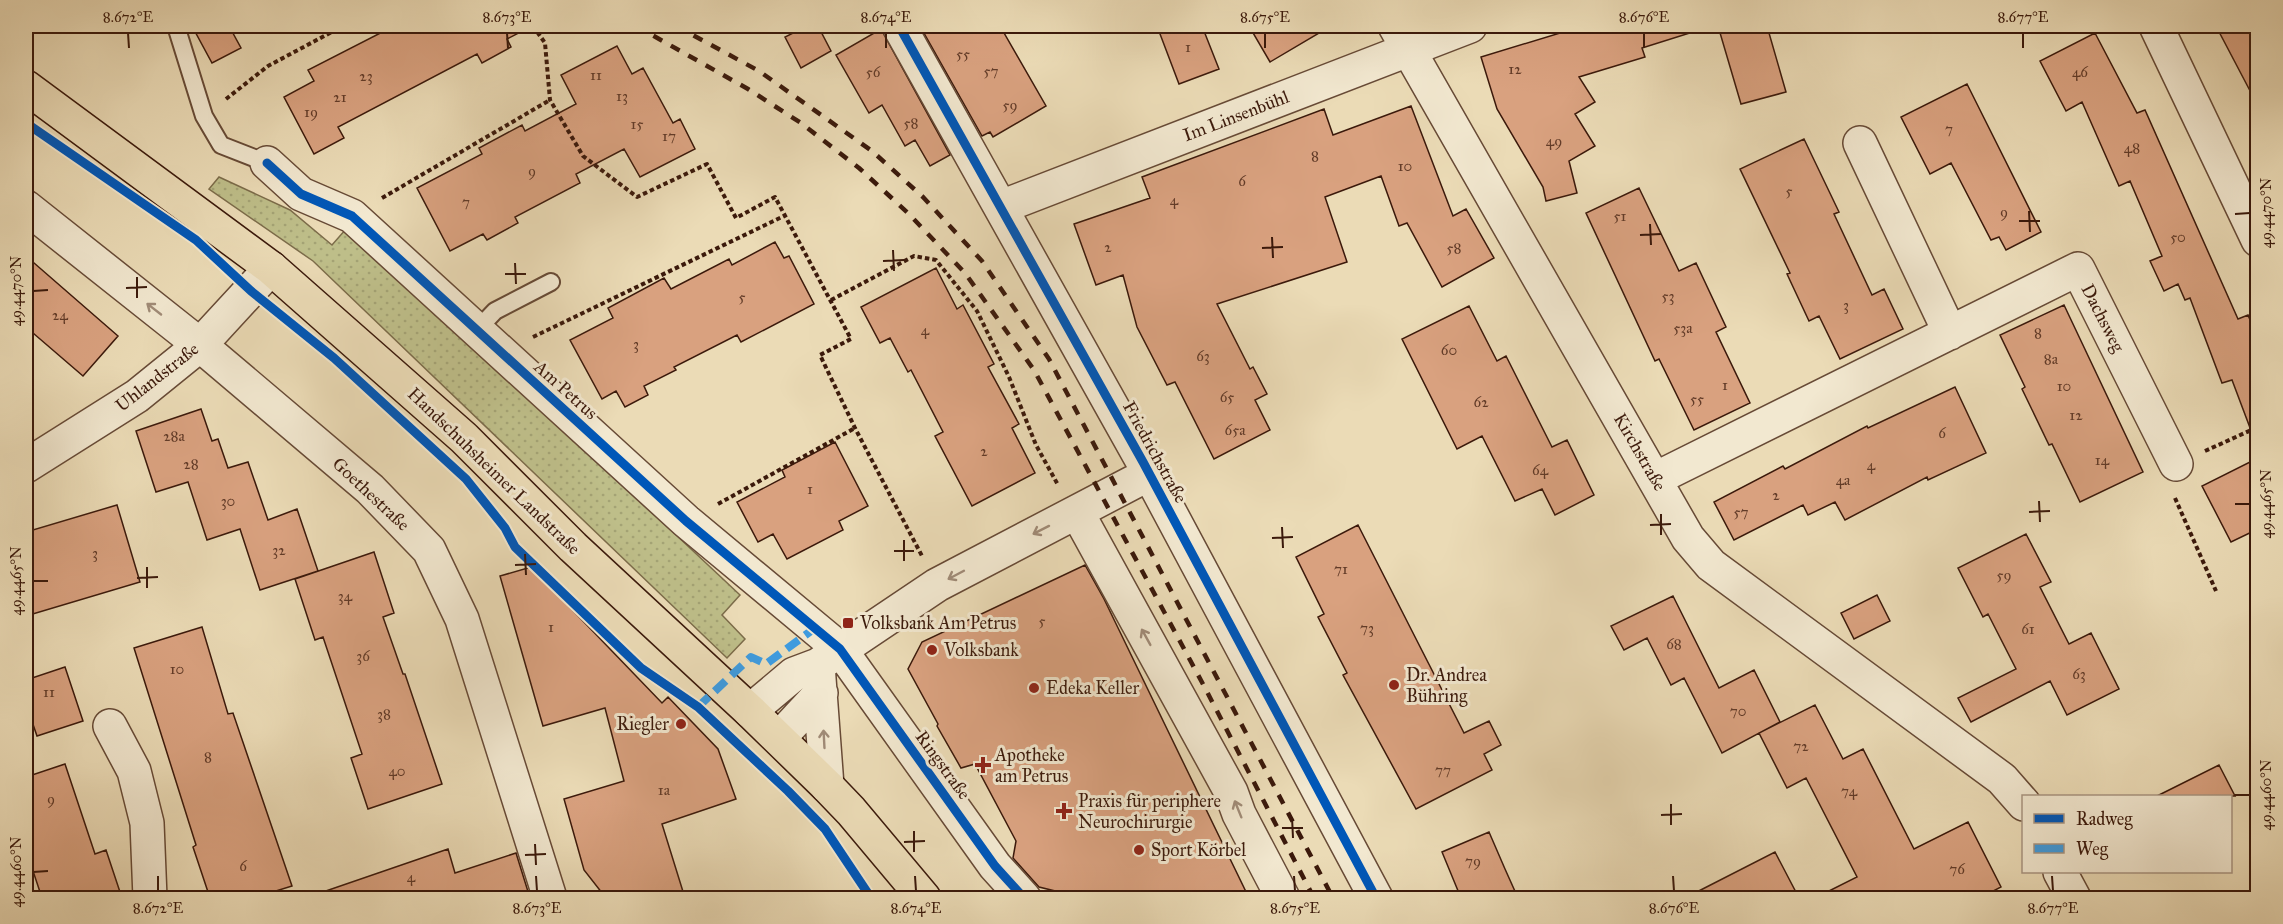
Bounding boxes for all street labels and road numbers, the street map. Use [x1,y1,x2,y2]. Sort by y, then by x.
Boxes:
street label: Im Linsenbühl [1180,86,1292,146]
street label: Dachsweg [2076,280,2130,357]
street label: Uhlandstraße [111,338,203,416]
street label: Am Petrus [529,355,602,424]
street label: Handschuhsheimer Landstraße [403,383,585,559]
street label: Friedrichstraße [1118,397,1192,507]
street label: Kirchstraße [1609,409,1671,495]
street label: Goethestraße [328,453,414,535]
street label: Ringstraße [910,726,975,804]

